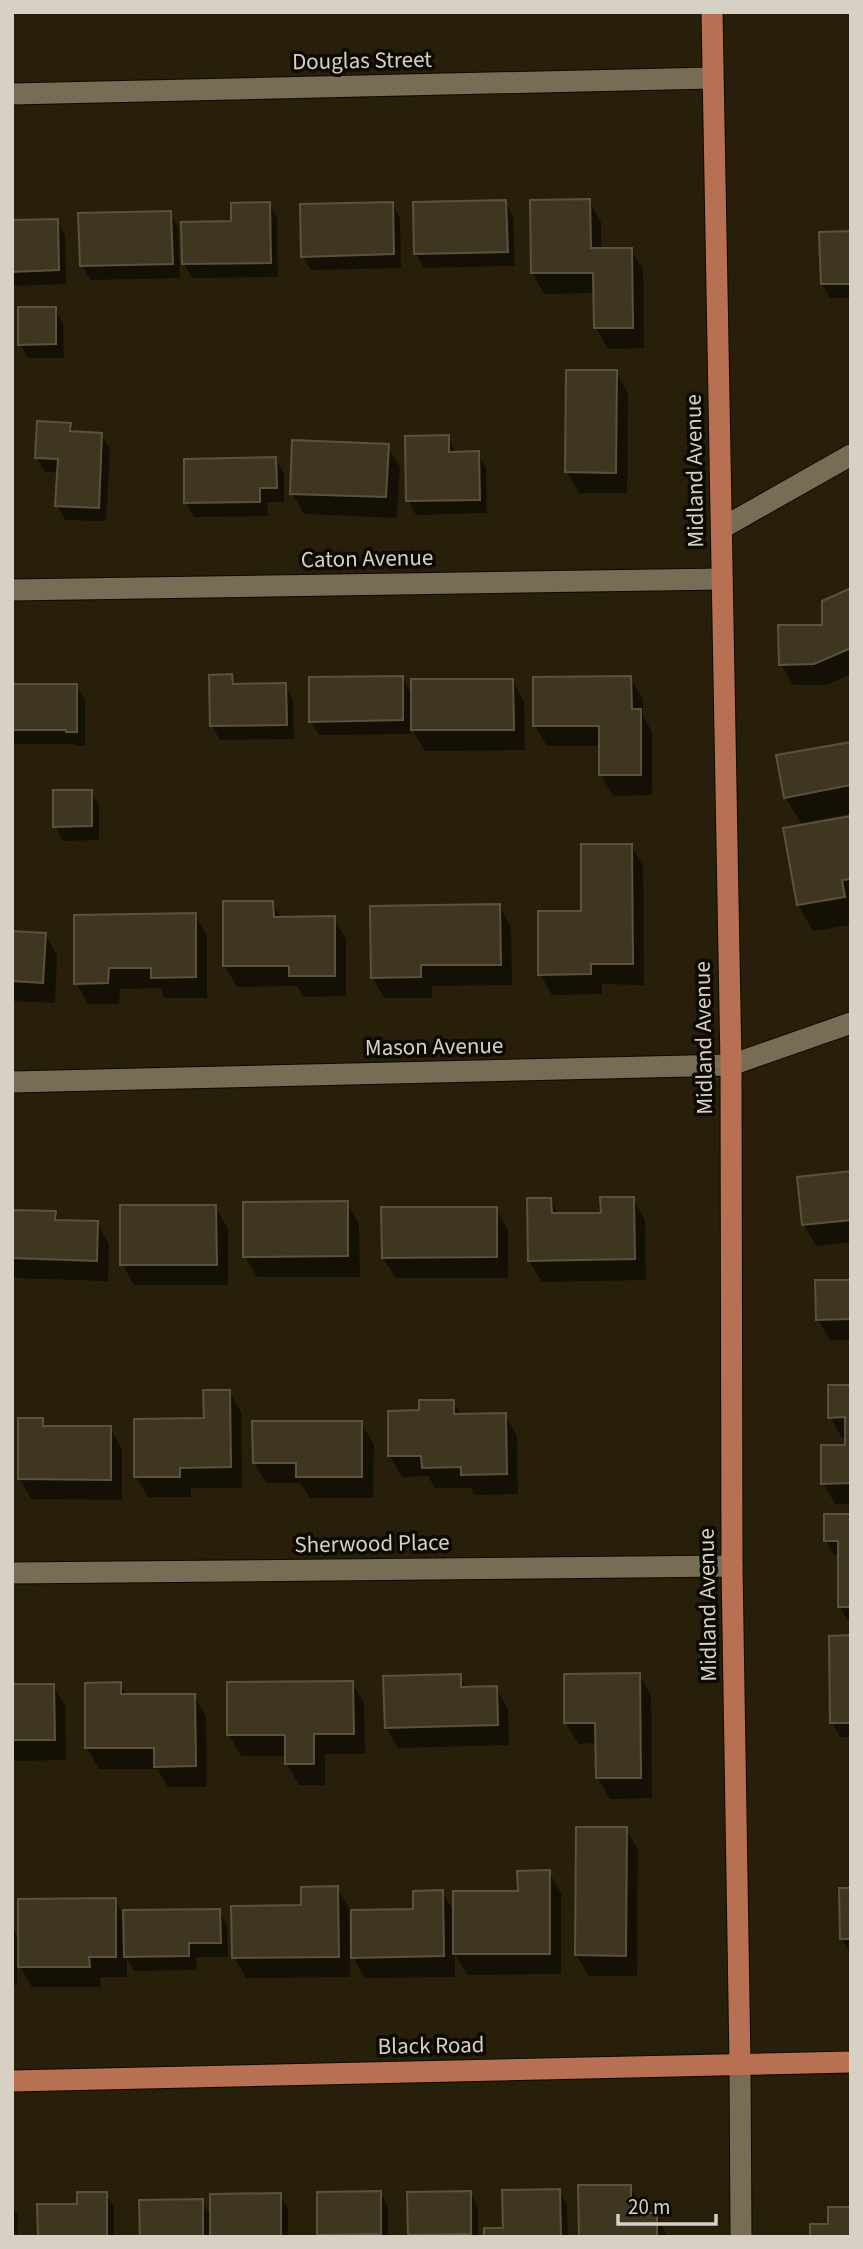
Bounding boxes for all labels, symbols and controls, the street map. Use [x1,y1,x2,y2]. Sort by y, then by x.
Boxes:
street label: Douglas Street [292,43,433,78]
street label: Midland Avenue [677,394,712,548]
street label: Caton Avenue [301,541,433,576]
street label: Midland Avenue [686,961,721,1115]
street label: Mason Avenue [364,1029,504,1064]
street label: Sherwood Place [294,1526,450,1561]
street label: Midland Avenue [690,1528,725,1682]
street label: Black Road [377,2028,485,2063]
scale bar [618,2182,716,2226]
text: 20 m [628,2192,670,2222]

